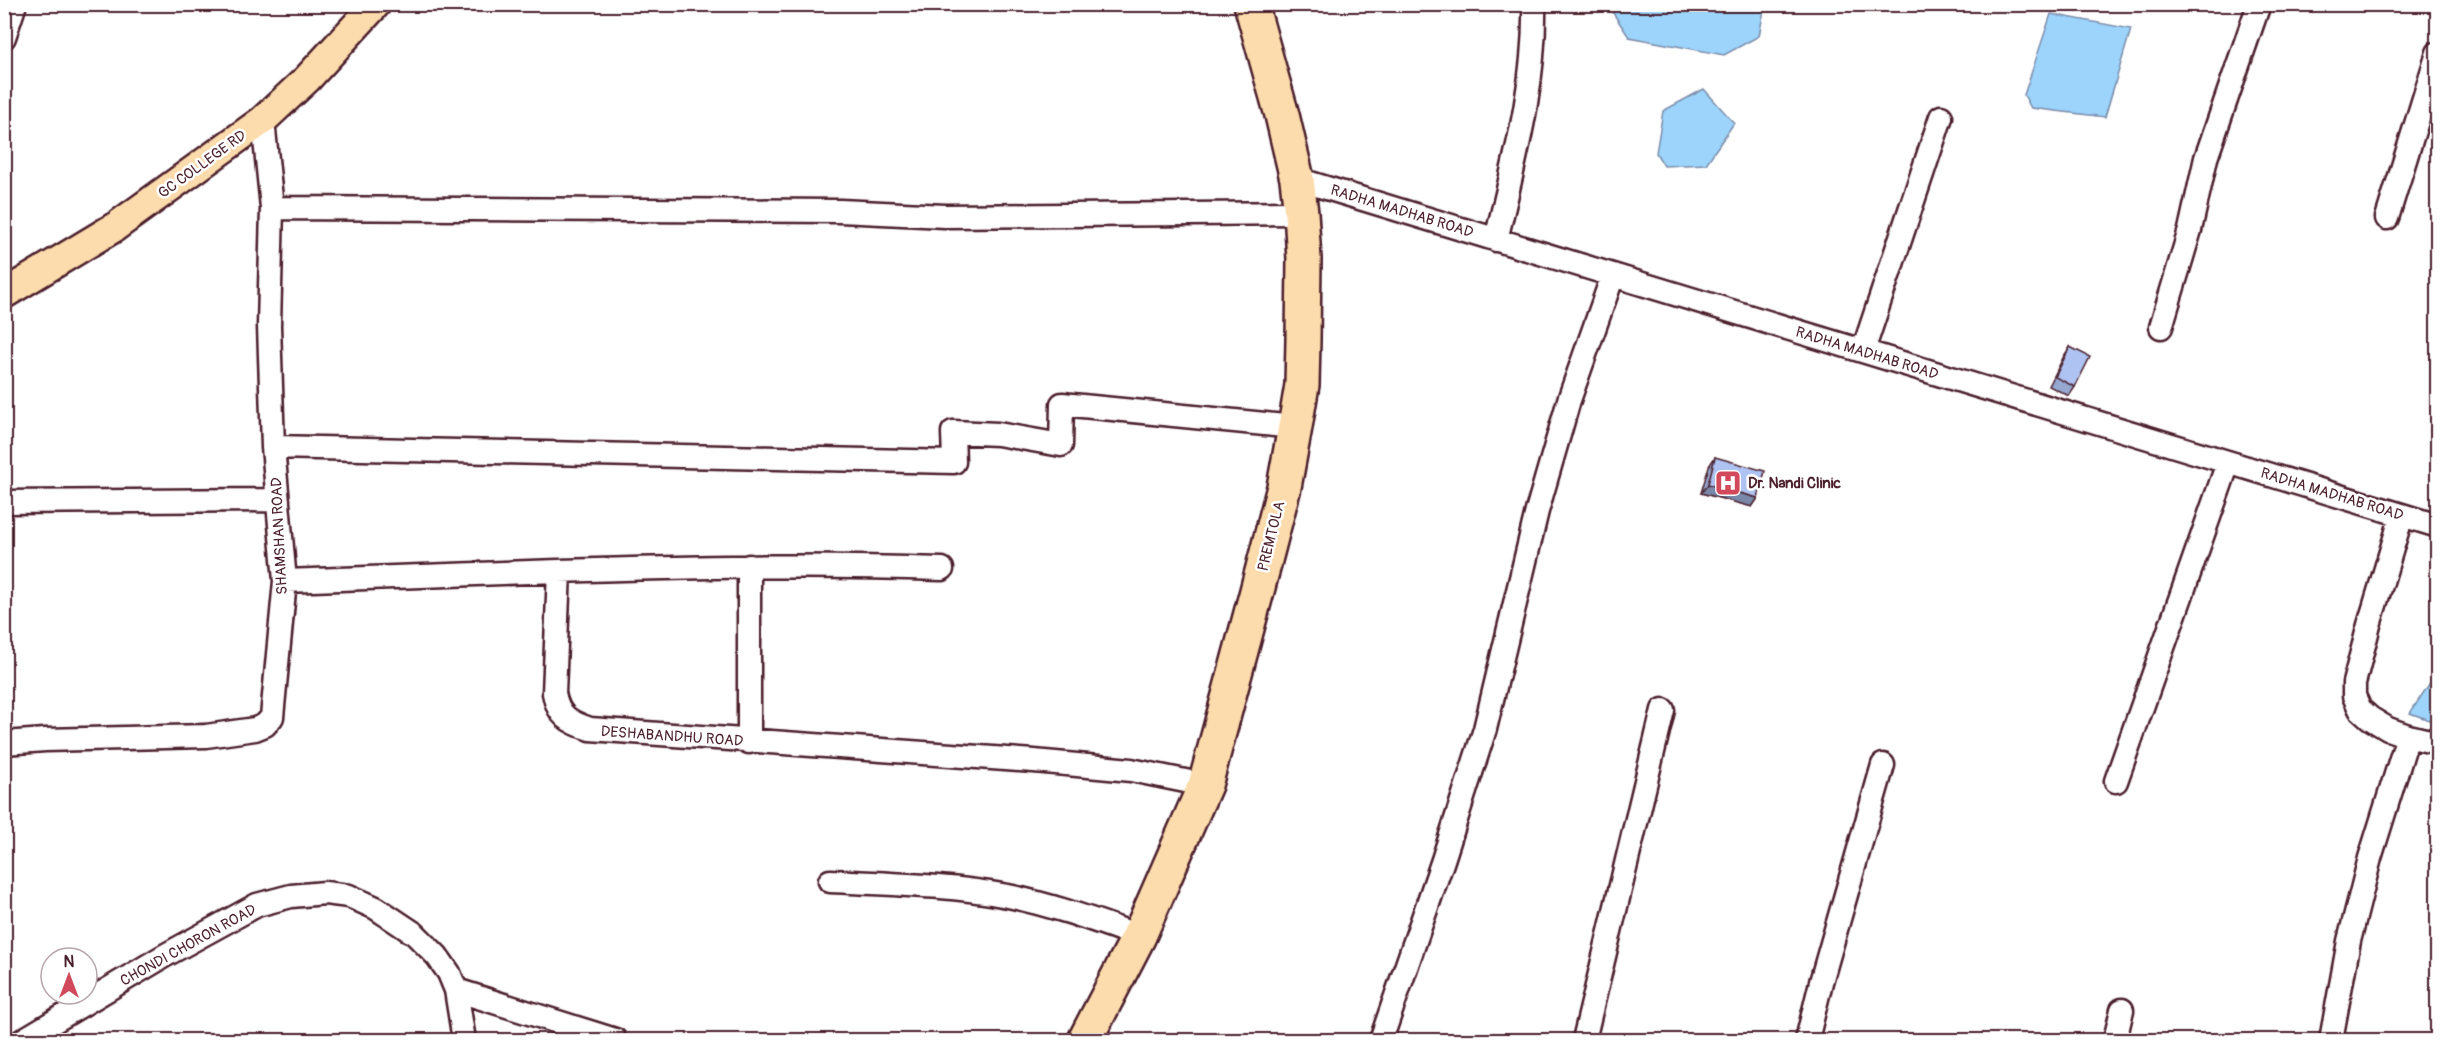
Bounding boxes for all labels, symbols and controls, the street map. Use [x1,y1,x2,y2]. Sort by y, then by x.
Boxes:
street label: GC COLLEGE RD [154,126,250,203]
street label: RADHA MADHAB ROAD [1328,181,1475,242]
street label: RADHA MADHAB ROAD [1793,323,1940,384]
street label: RADHA MADHAB ROAD [2258,464,2405,525]
hospital icon: Dr. Nandi Clinic [1713,468,1743,498]
place label: Dr. Nandi Clinic [1748,474,1841,493]
street label: SHAMSHAN ROAD [267,477,292,595]
street label: PREMTOLA [1254,499,1289,573]
street label: DESHABANDHU ROAD [600,722,744,751]
street label: CHONDI CHORON ROAD [117,900,260,991]
north arrow [39,946,99,1006]
text: N [64,952,75,972]

